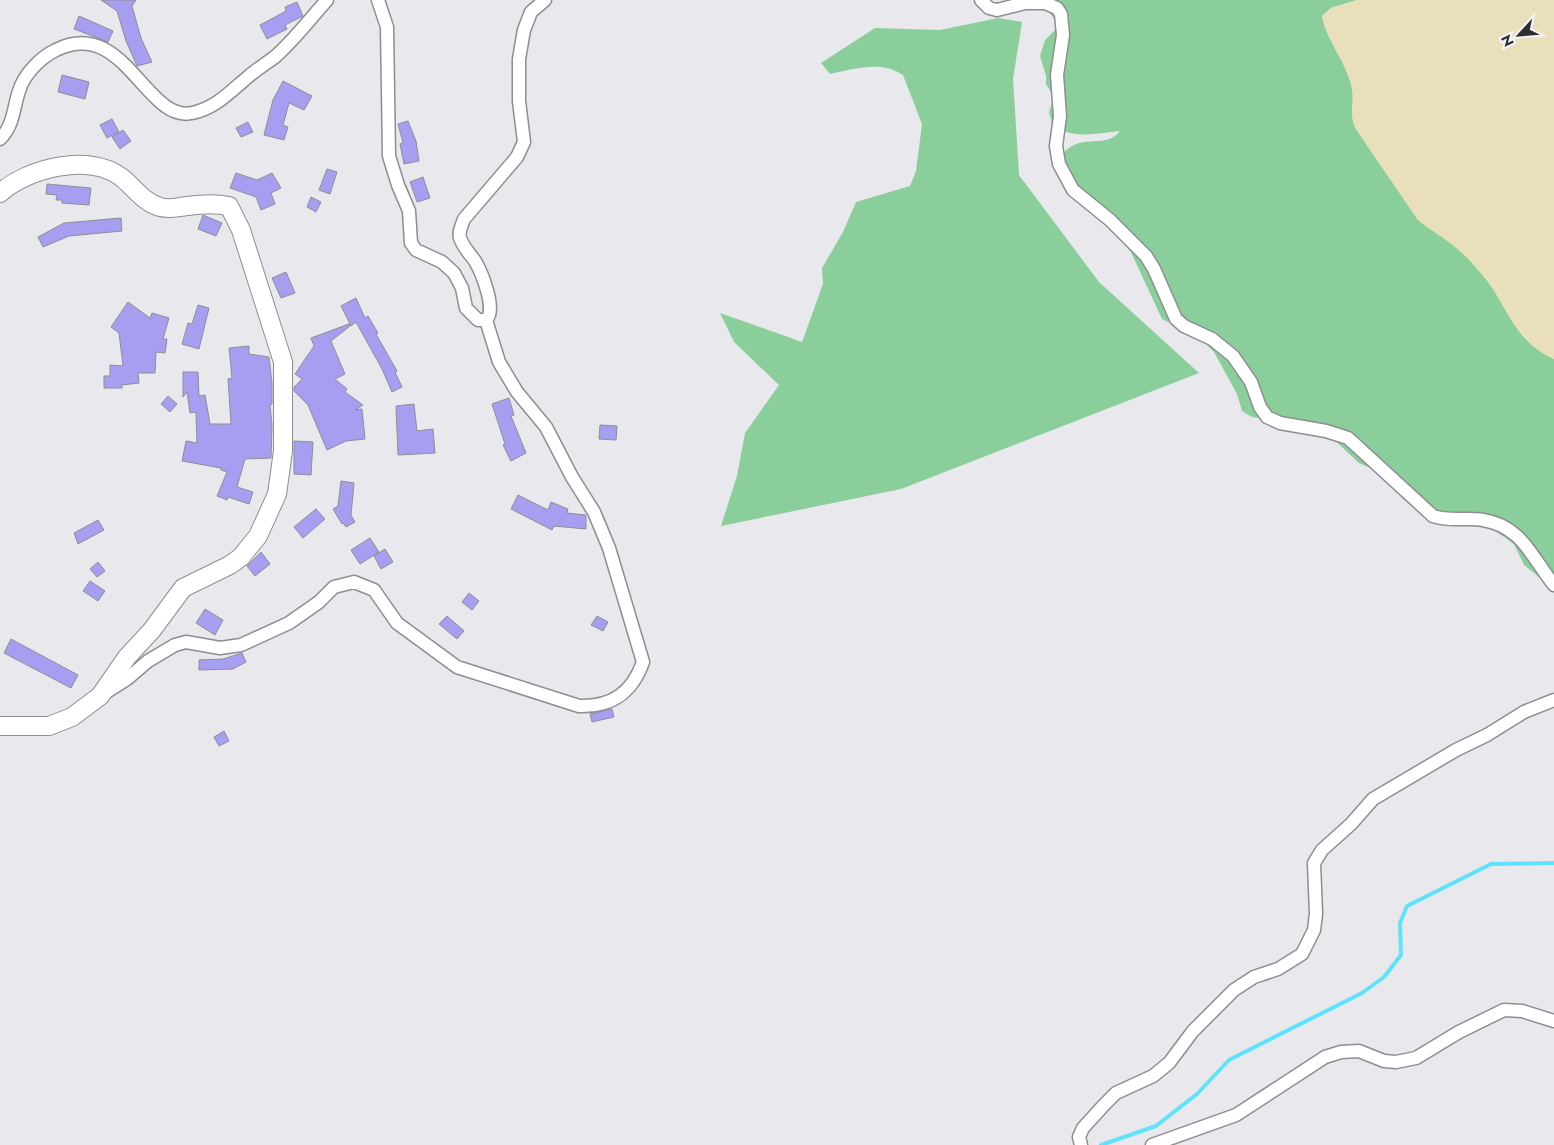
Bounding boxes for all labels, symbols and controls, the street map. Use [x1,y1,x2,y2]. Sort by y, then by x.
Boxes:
north arrow [1494,10,1544,60]
text: N [1496,31,1519,50]

